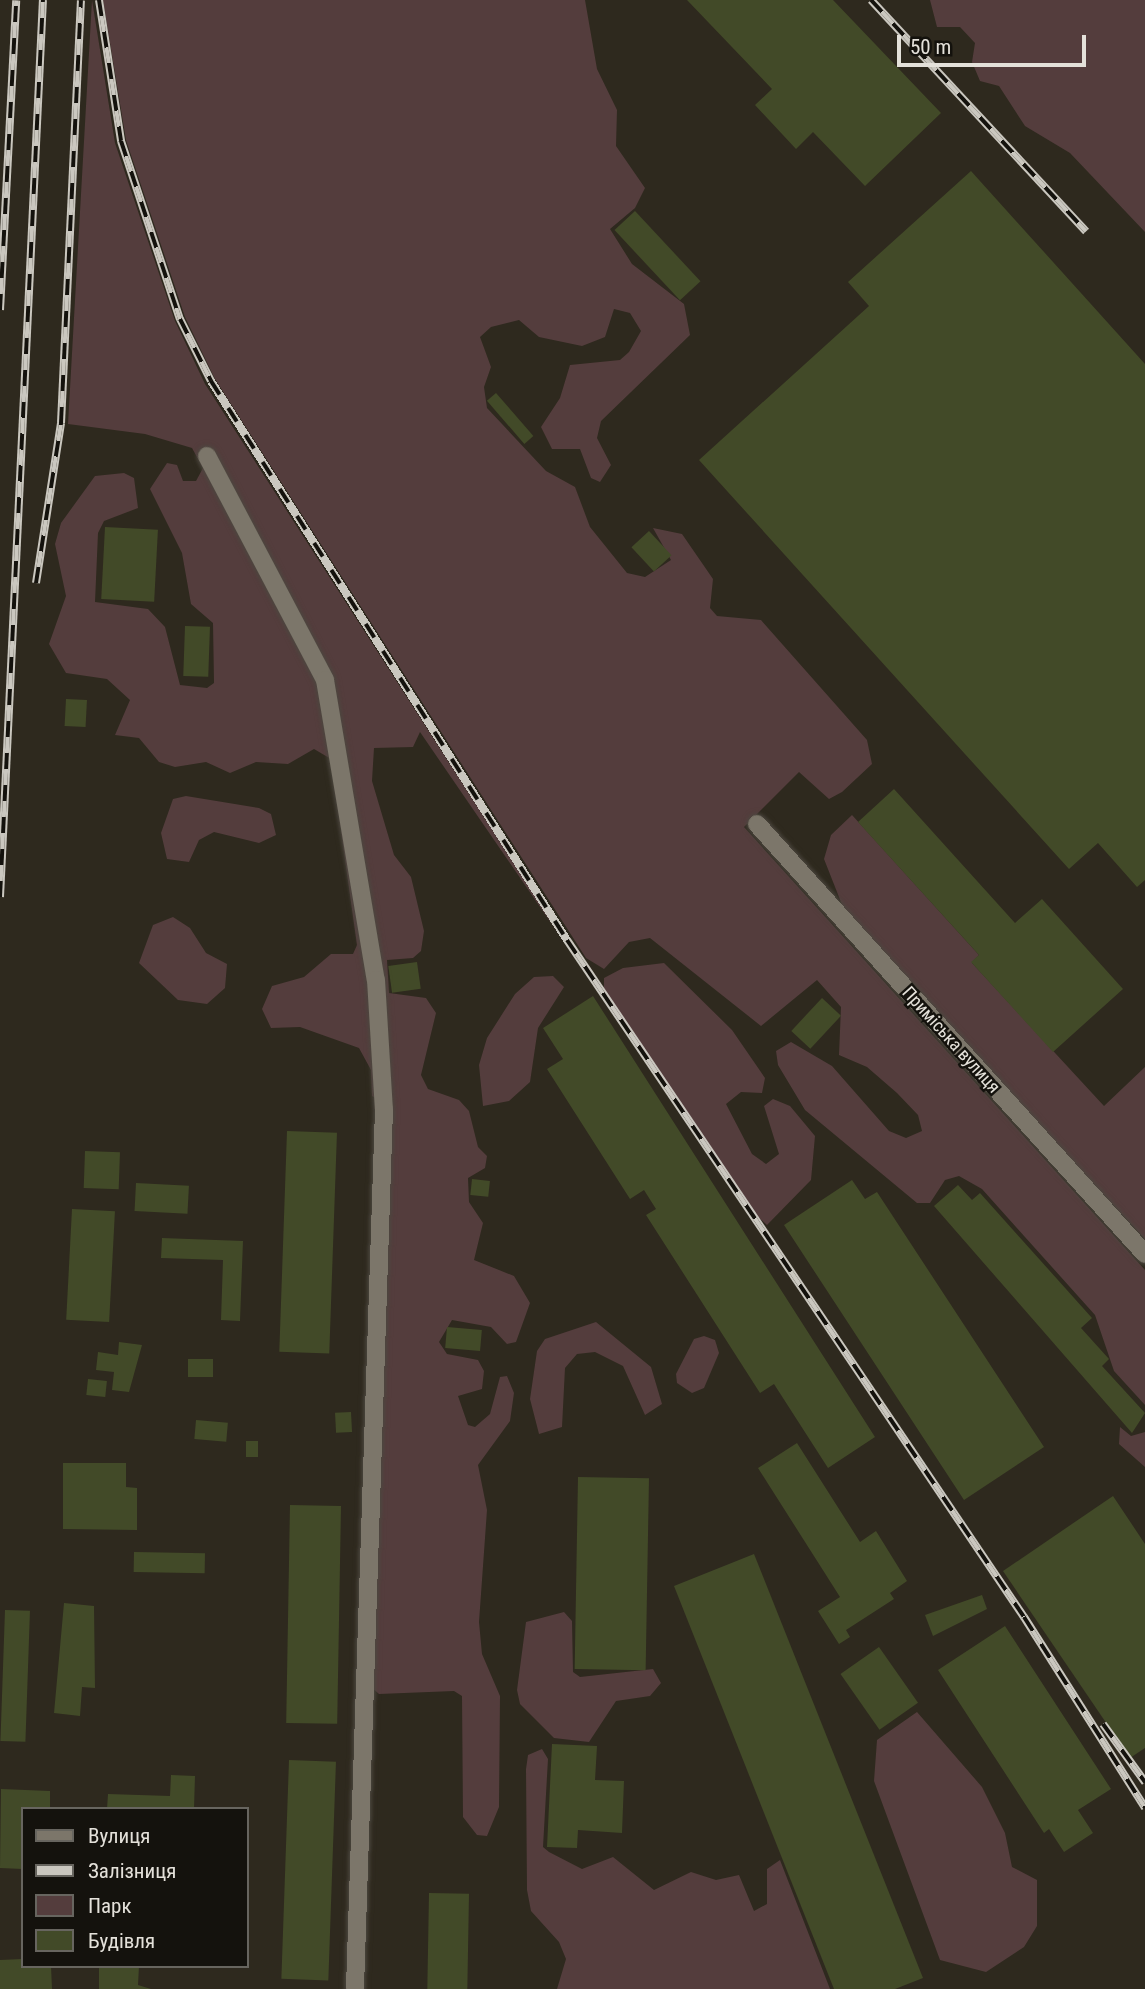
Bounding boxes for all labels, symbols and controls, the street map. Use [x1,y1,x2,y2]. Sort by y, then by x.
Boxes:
scale bar [900,21,1089,65]
text: 50 m [910,35,951,59]
street label: Приміська вулиця [897,982,1005,1098]
legend [21,1807,248,1968]
text: Вулиця [88,1824,150,1848]
text: Залізниця [88,1859,177,1883]
text: Парк [88,1894,132,1918]
text: Будівля [88,1929,155,1953]

